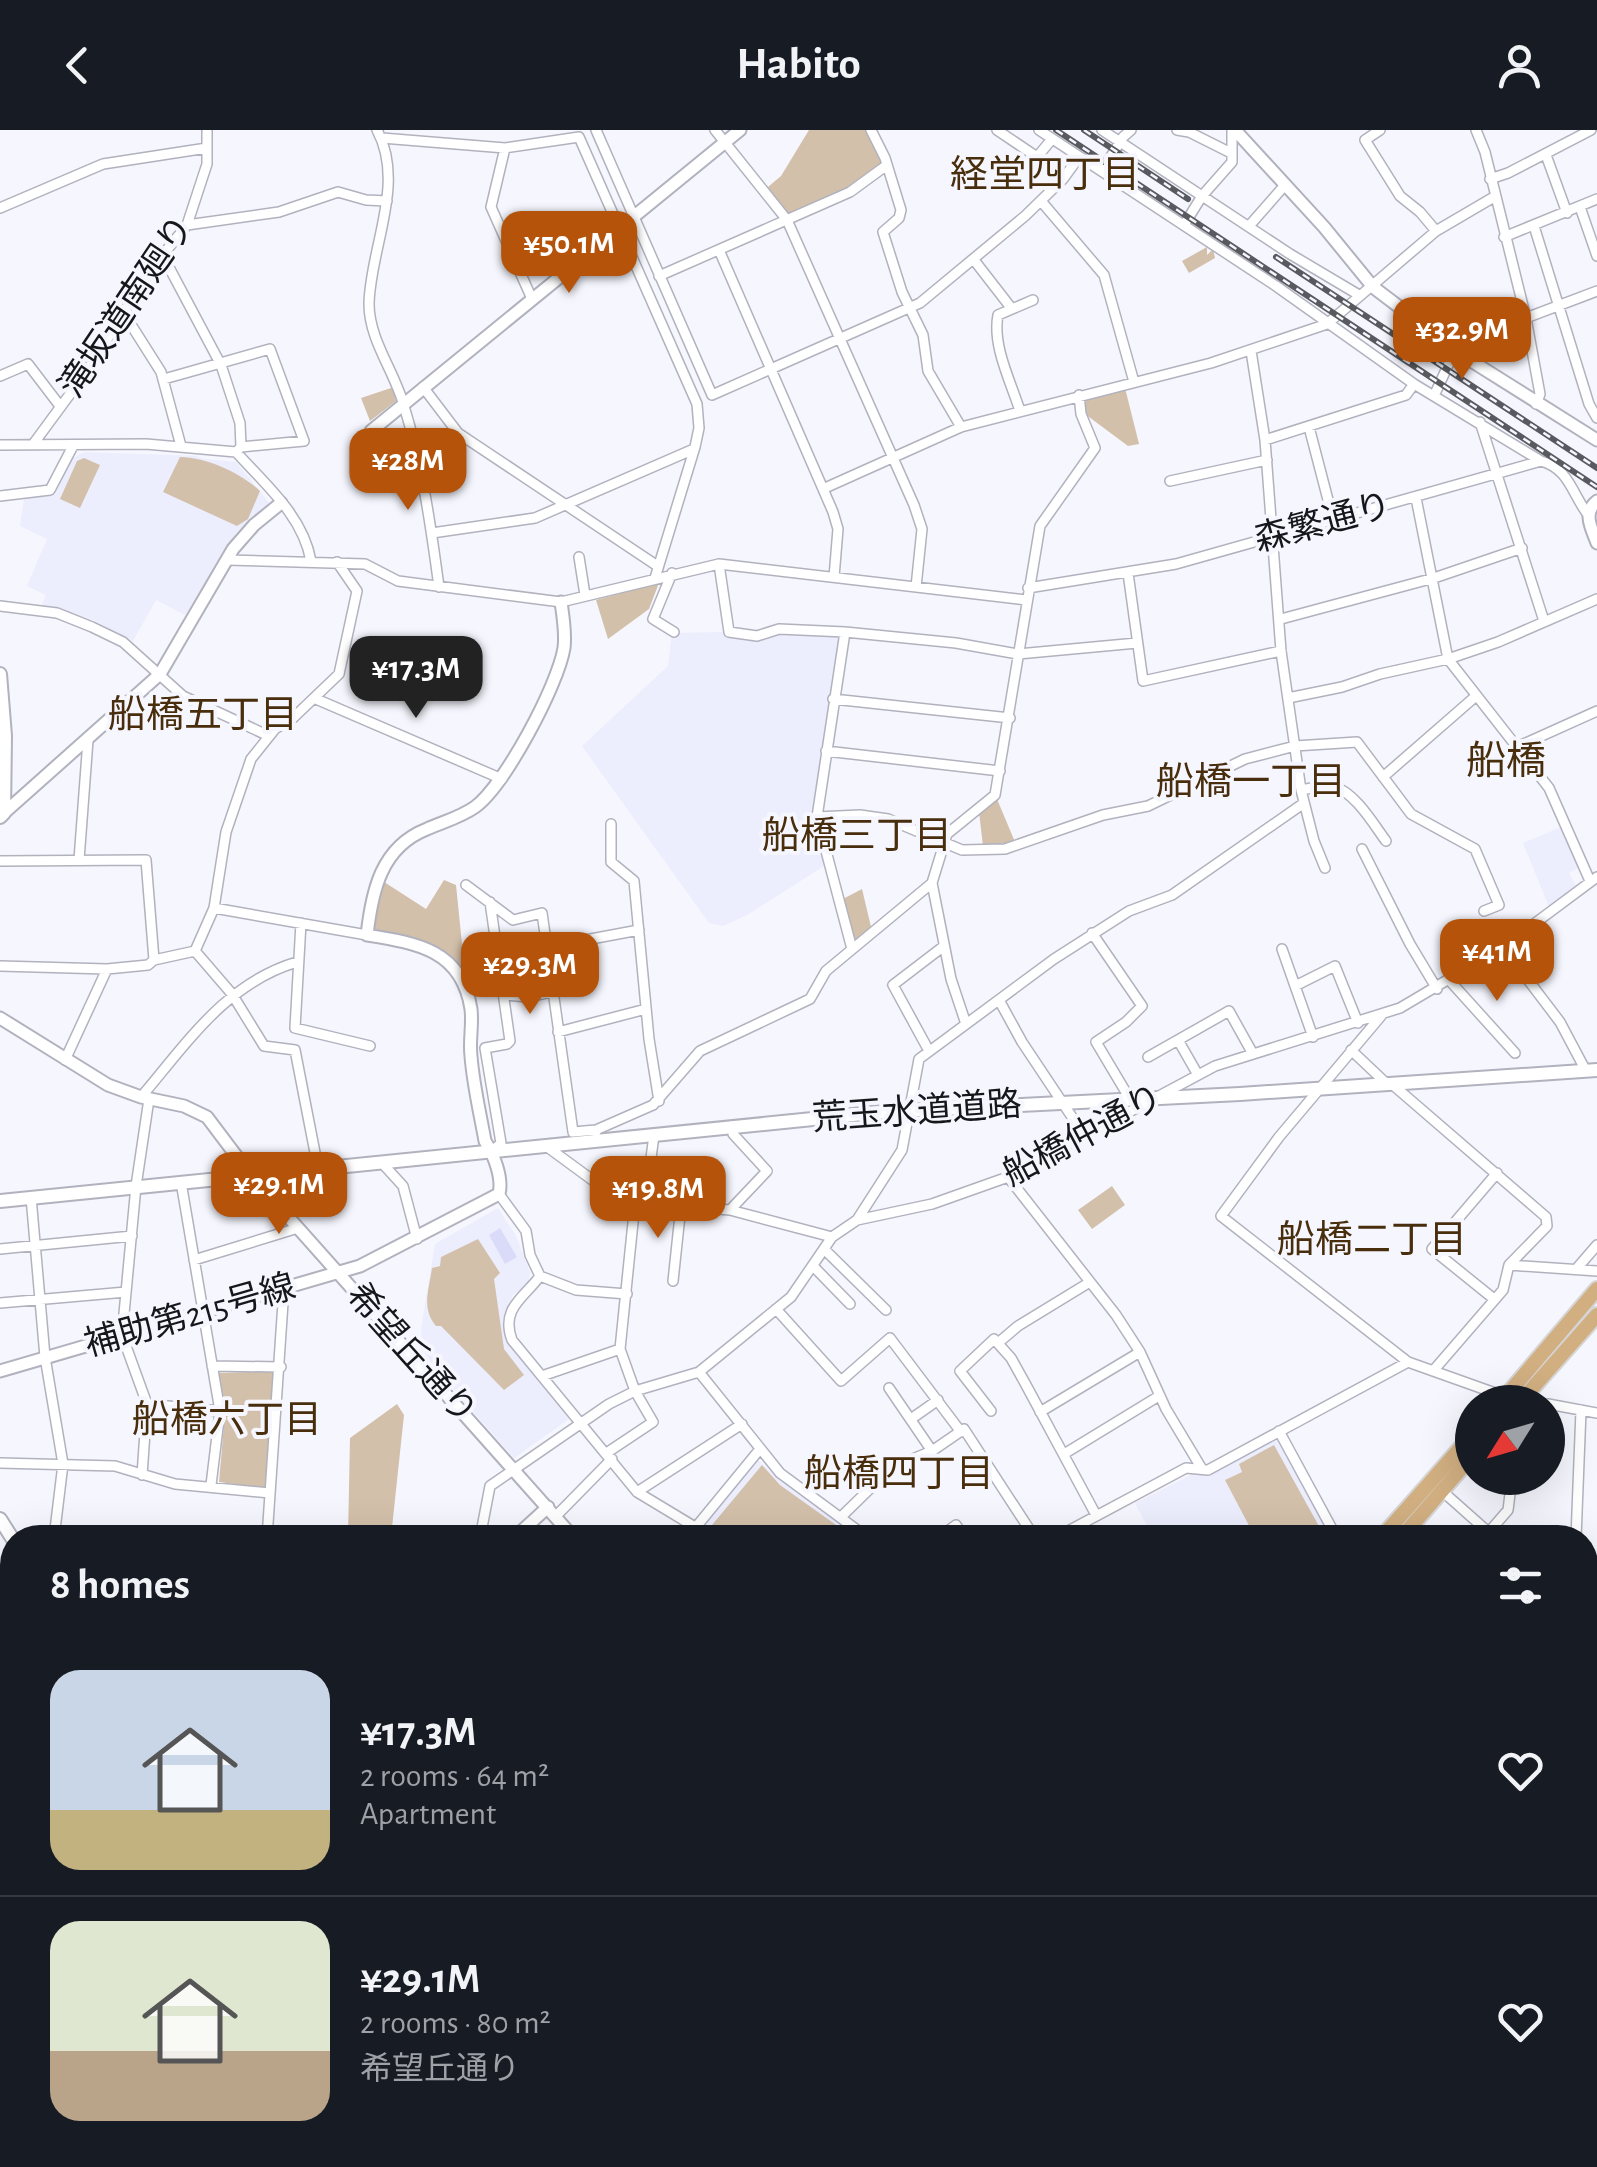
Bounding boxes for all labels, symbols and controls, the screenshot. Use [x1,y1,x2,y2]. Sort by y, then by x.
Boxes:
icon: back [50,38,105,93]
icon: person [1492,38,1547,93]
text: Habito [736,42,861,87]
district label: 経堂四丁目 [950,154,1140,195]
street label: 滝坂道南廻り [52,209,200,404]
pin: ¥50.1M [488,211,650,296]
text: ¥50.1M [523,227,615,259]
pin: ¥32.9M [1381,297,1543,382]
text: ¥32.9M [1415,313,1509,345]
pin: ¥28M [349,428,467,513]
text: ¥28M [371,444,445,476]
street label: 森繁通り [1250,486,1395,558]
pin: ¥17.3M [335,636,497,721]
text: ¥17.3M [372,652,460,684]
district label: 船橋五丁目 [108,694,298,735]
district label: 船橋 [1466,740,1546,782]
district label: 船橋一丁目 [1156,761,1346,802]
district label: 船橋三丁目 [762,815,952,856]
pin: ¥41M [1438,919,1556,1004]
pin: ¥29.3M [449,932,611,1017]
text: ¥41M [1462,935,1532,967]
text: ¥29.3M [483,948,577,980]
street label: 船橋仲通り [997,1078,1168,1193]
street label: 荒玉水道道路 [811,1085,1023,1137]
pin: ¥29.1M [198,1152,360,1237]
pin: ¥19.8M [577,1156,739,1241]
text: ¥29.1M [233,1168,325,1200]
text: ¥19.8M [612,1172,704,1204]
district label: 船橋二丁目 [1277,1219,1467,1260]
street label: 補助第215号線 [80,1267,299,1363]
street label: 希望丘通り [339,1276,484,1431]
north arrow [1455,1385,1565,1495]
map controls [1455,1385,1565,1495]
district label: 船橋六丁目 [132,1399,322,1440]
district label: 船橋四丁目 [804,1453,994,1494]
icon: filters [1493,1558,1548,1613]
text: 8 homes [50,1564,190,1606]
icon: home [130,1710,250,1830]
text: ¥17.3M [360,1711,477,1753]
icon: heart [1493,1743,1548,1798]
text: 2 rooms · 64 m² [360,1760,549,1792]
text: Apartment [360,1798,496,1830]
text: ¥29.1M [360,1958,480,2000]
icon: home [130,1961,250,2081]
icon: heart [1493,1994,1548,2049]
text: 2 rooms · 80 m² [360,2007,551,2039]
text: 希望丘通り [360,2053,520,2085]

